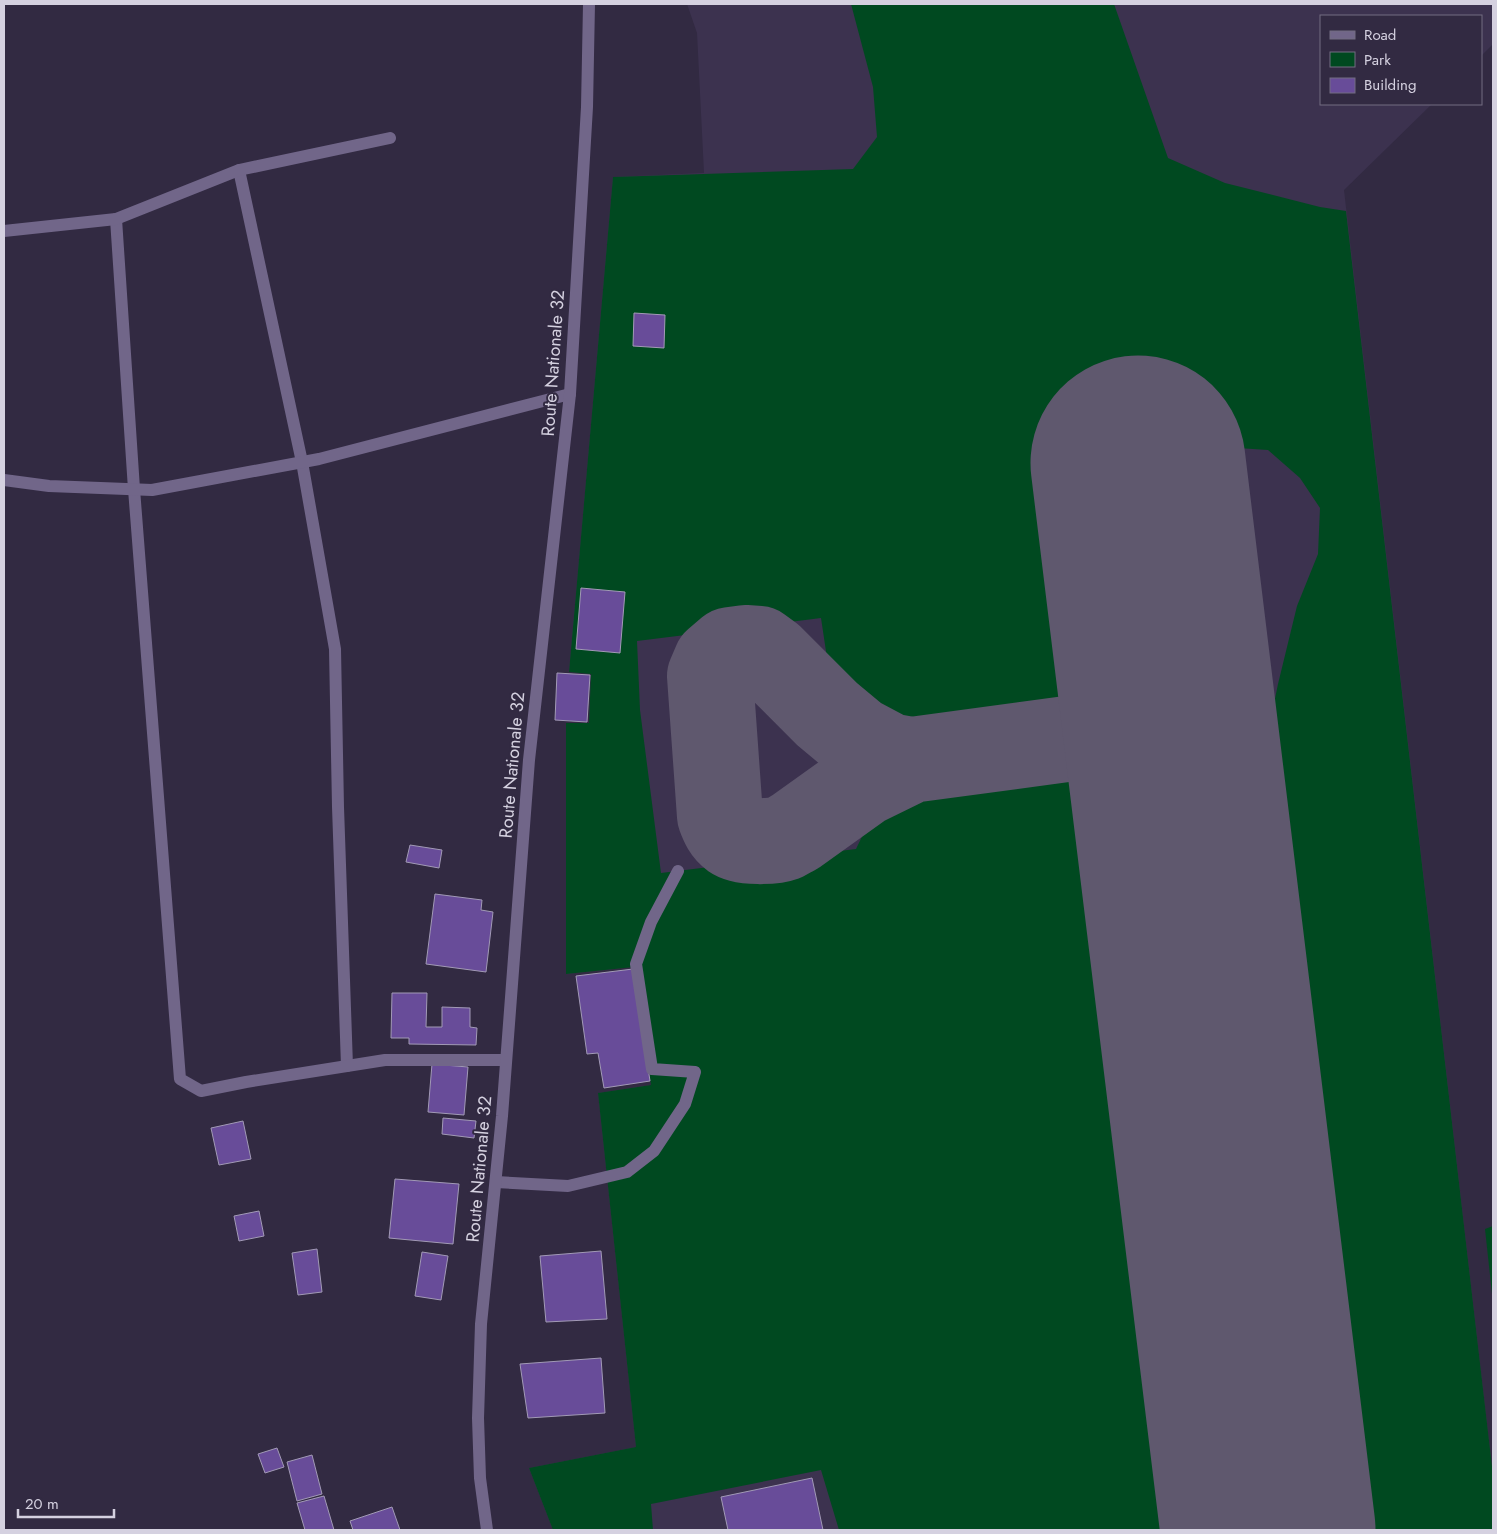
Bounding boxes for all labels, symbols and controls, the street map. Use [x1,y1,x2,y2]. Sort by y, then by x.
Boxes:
legend [1320,15,1482,105]
text: Road [1364,24,1396,46]
text: Park [1364,49,1391,71]
text: Building [1364,74,1416,96]
street label: Route Nationale 32 [535,289,571,437]
street label: Route Nationale 32 [493,691,531,839]
street label: Route Nationale 32 [460,1095,498,1243]
scale bar [18,1486,114,1518]
text: 20 m [25,1493,59,1515]

